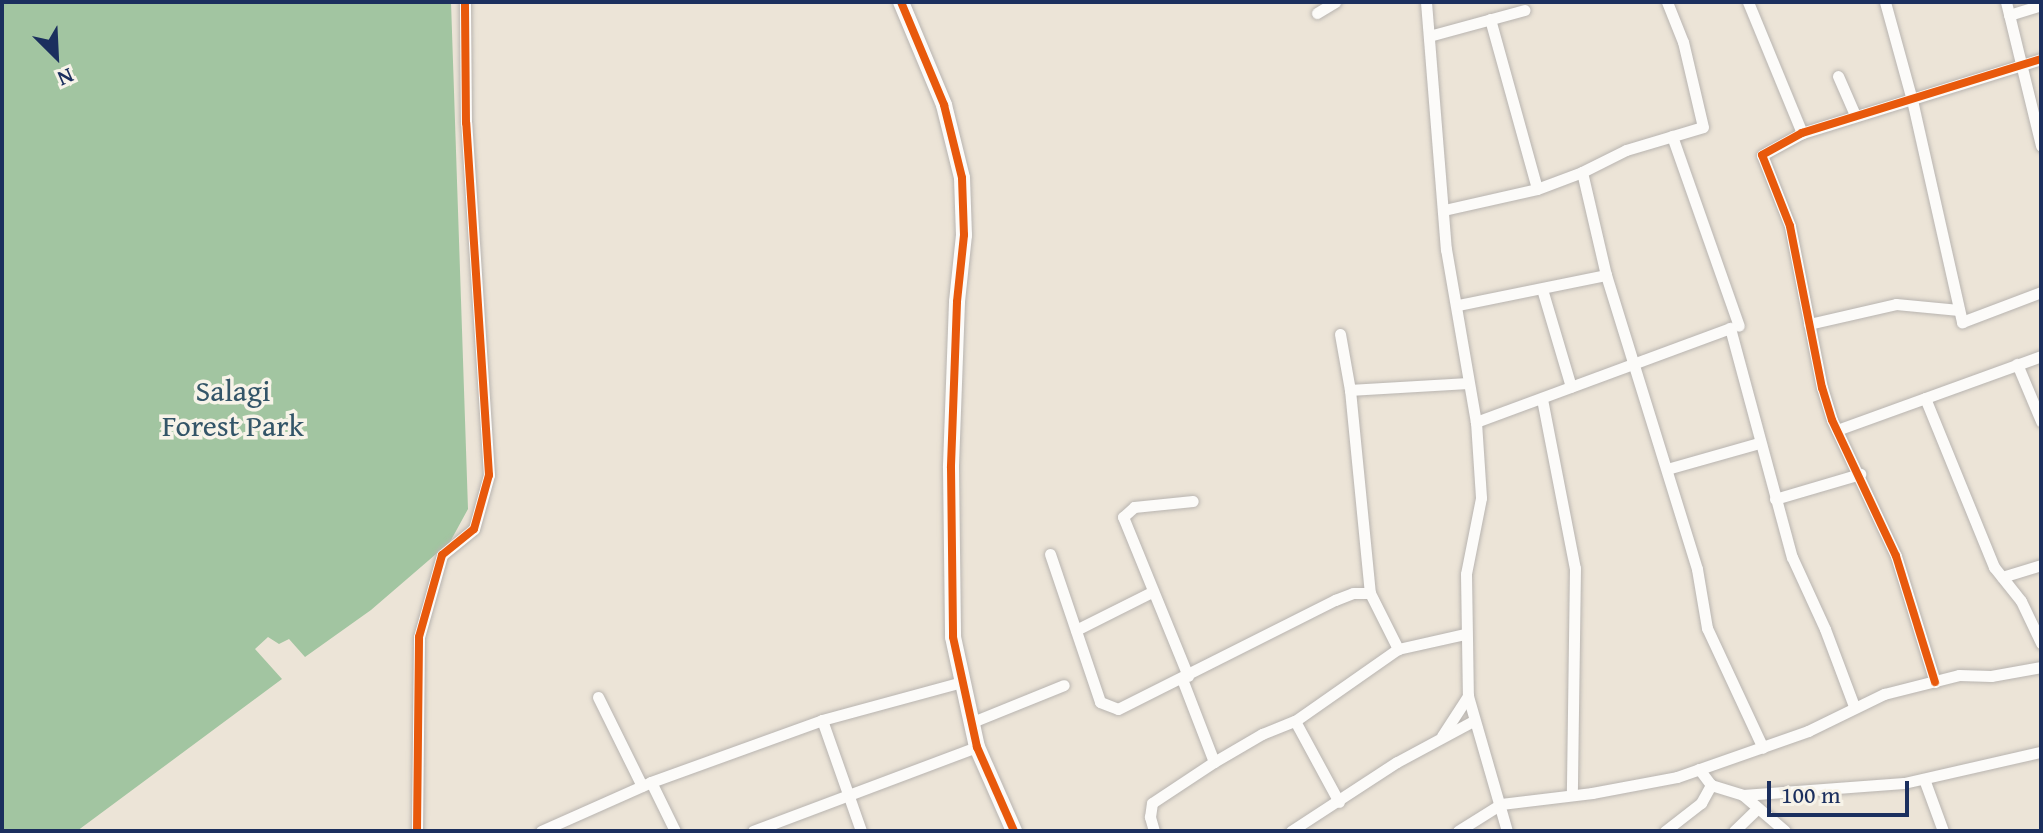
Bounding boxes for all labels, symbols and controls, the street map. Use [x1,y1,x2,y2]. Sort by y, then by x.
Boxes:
north arrow [16,16,96,96]
text: N [53,60,79,96]
park label: Salagi Forest Park [162,372,304,442]
scale bar [1771,765,1913,815]
text: 100 m [1781,777,1841,812]

